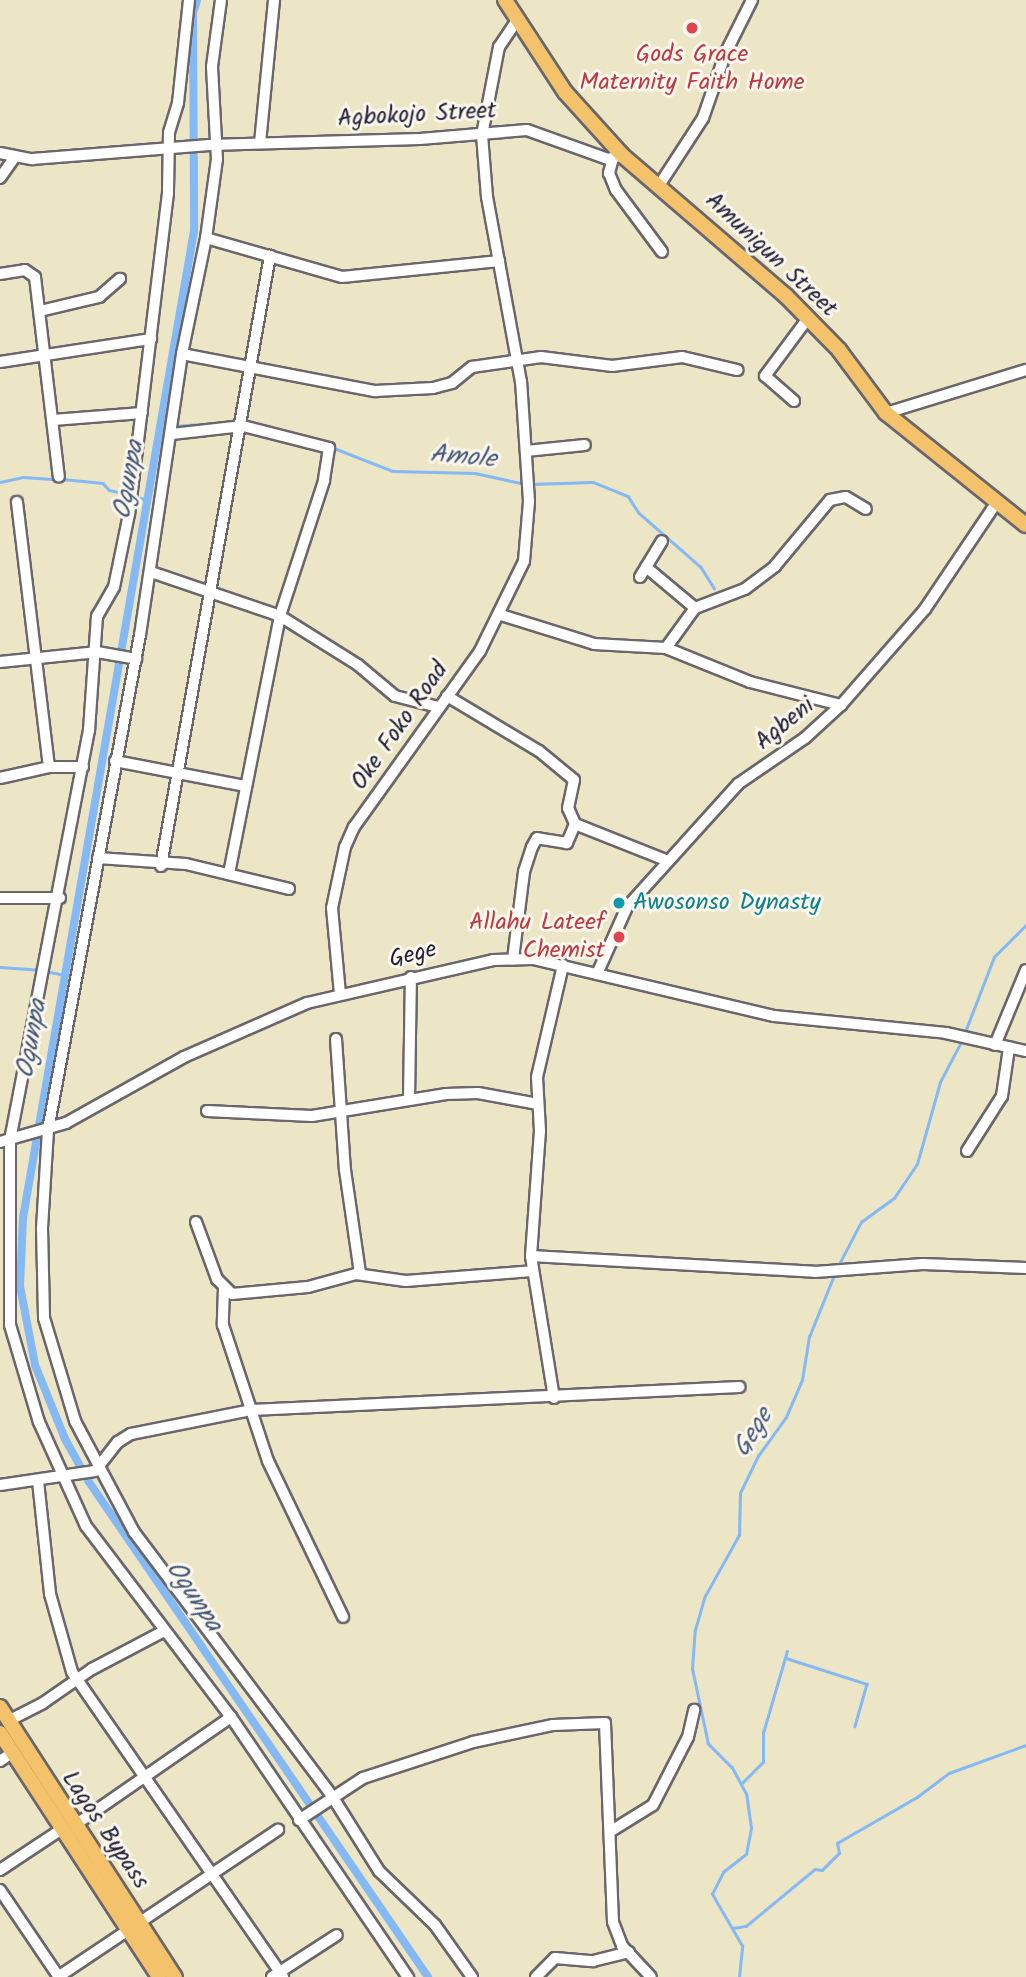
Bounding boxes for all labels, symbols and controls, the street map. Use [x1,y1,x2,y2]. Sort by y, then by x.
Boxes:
marker: Gods Grace Maternity Faith Home [682,18,702,38]
place label: Gods Grace Maternity Faith Home [579,41,805,97]
street label: Agbokojo Street [337,96,497,134]
street label: Amunigun Street [699,187,843,323]
water label: Ogunpa [108,438,152,522]
water label: Amole [429,440,497,476]
street label: Oke Foko Road [345,656,455,796]
street label: Agbeni [750,691,820,757]
place label: Awosonso Dynasty [633,889,821,917]
marker: Awosonso Dynasty [611,895,627,911]
place label: Allahu Lateef Chemist [469,909,605,965]
marker: Allahu Lateef Chemist [611,929,627,945]
street label: Gege [386,935,440,975]
water label: Ogunpa [11,997,55,1081]
water label: Gege [727,1403,781,1463]
water label: Ogunpa [158,1555,228,1639]
street label: Lagos Bypass [55,1765,155,1895]

